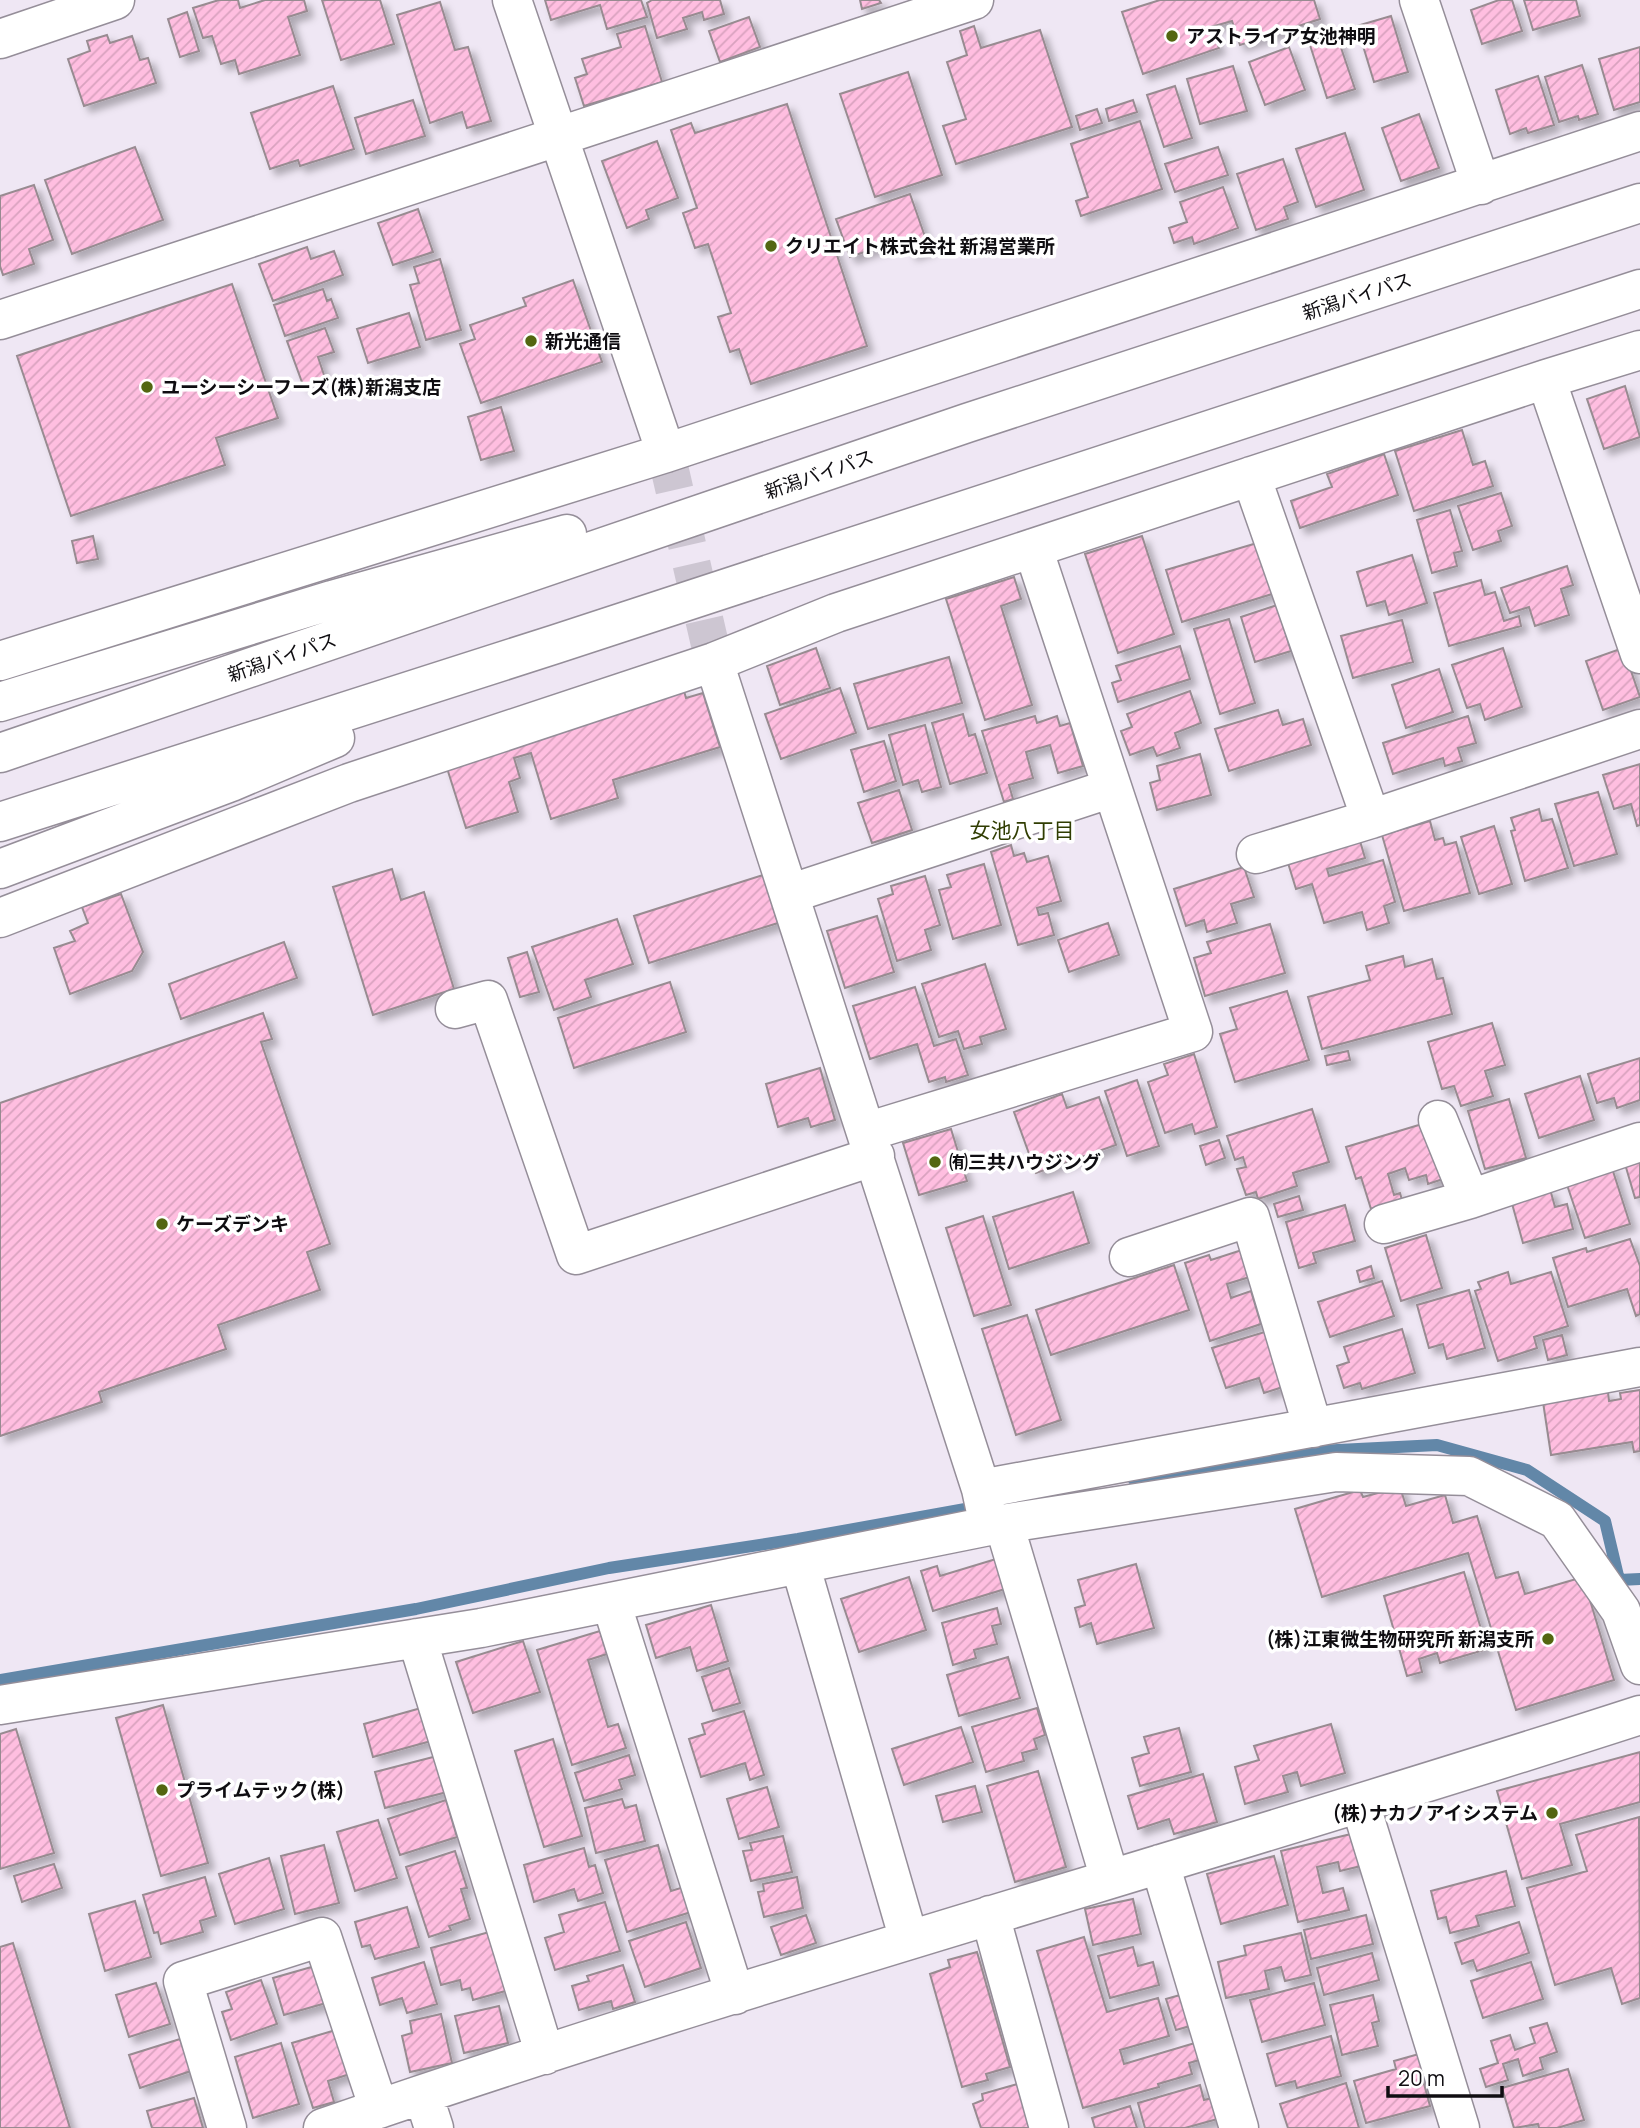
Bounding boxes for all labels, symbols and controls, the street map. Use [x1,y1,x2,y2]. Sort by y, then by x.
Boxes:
place label: アストライア女池神明 [1186,23,1376,49]
marker: アストライア女池神明 [1164,28,1180,44]
place label: クリエイト株式会社 新潟営業所 [785,233,1055,259]
marker: クリエイト株式会社 新潟営業所 [763,238,779,254]
street label: 新潟バイパス [1299,266,1415,326]
place label: 新光通信 [545,328,621,354]
marker: 新光通信 [523,333,539,349]
place label: ユーシーシーフーズ(株)新潟支店 [161,374,441,400]
marker: ユーシーシーフーズ(株)新潟支店 [139,379,155,395]
street label: 新潟バイパス [761,443,877,505]
street label: 新潟バイパス [224,626,340,688]
district label: 女池八丁目 [970,816,1075,844]
place label: ㈲三共ハウジング [949,1149,1101,1175]
marker: ㈲三共ハウジング [927,1154,943,1170]
place label: ケーズデンキ [176,1211,289,1237]
marker: ケーズデンキ [154,1216,170,1232]
place label: (株)江東微生物研究所 新潟支所 [1266,1626,1534,1652]
marker: (株)江東微生物研究所 新潟支所 [1540,1631,1556,1647]
place label: プライムテック(株) [176,1777,345,1803]
marker: プライムテック(株) [154,1782,170,1798]
place label: (株)ナカノアイシステム [1332,1800,1538,1826]
marker: (株)ナカノアイシステム [1544,1805,1560,1821]
scale bar [1388,2054,1502,2098]
text: 20 m [1398,2064,1445,2092]

